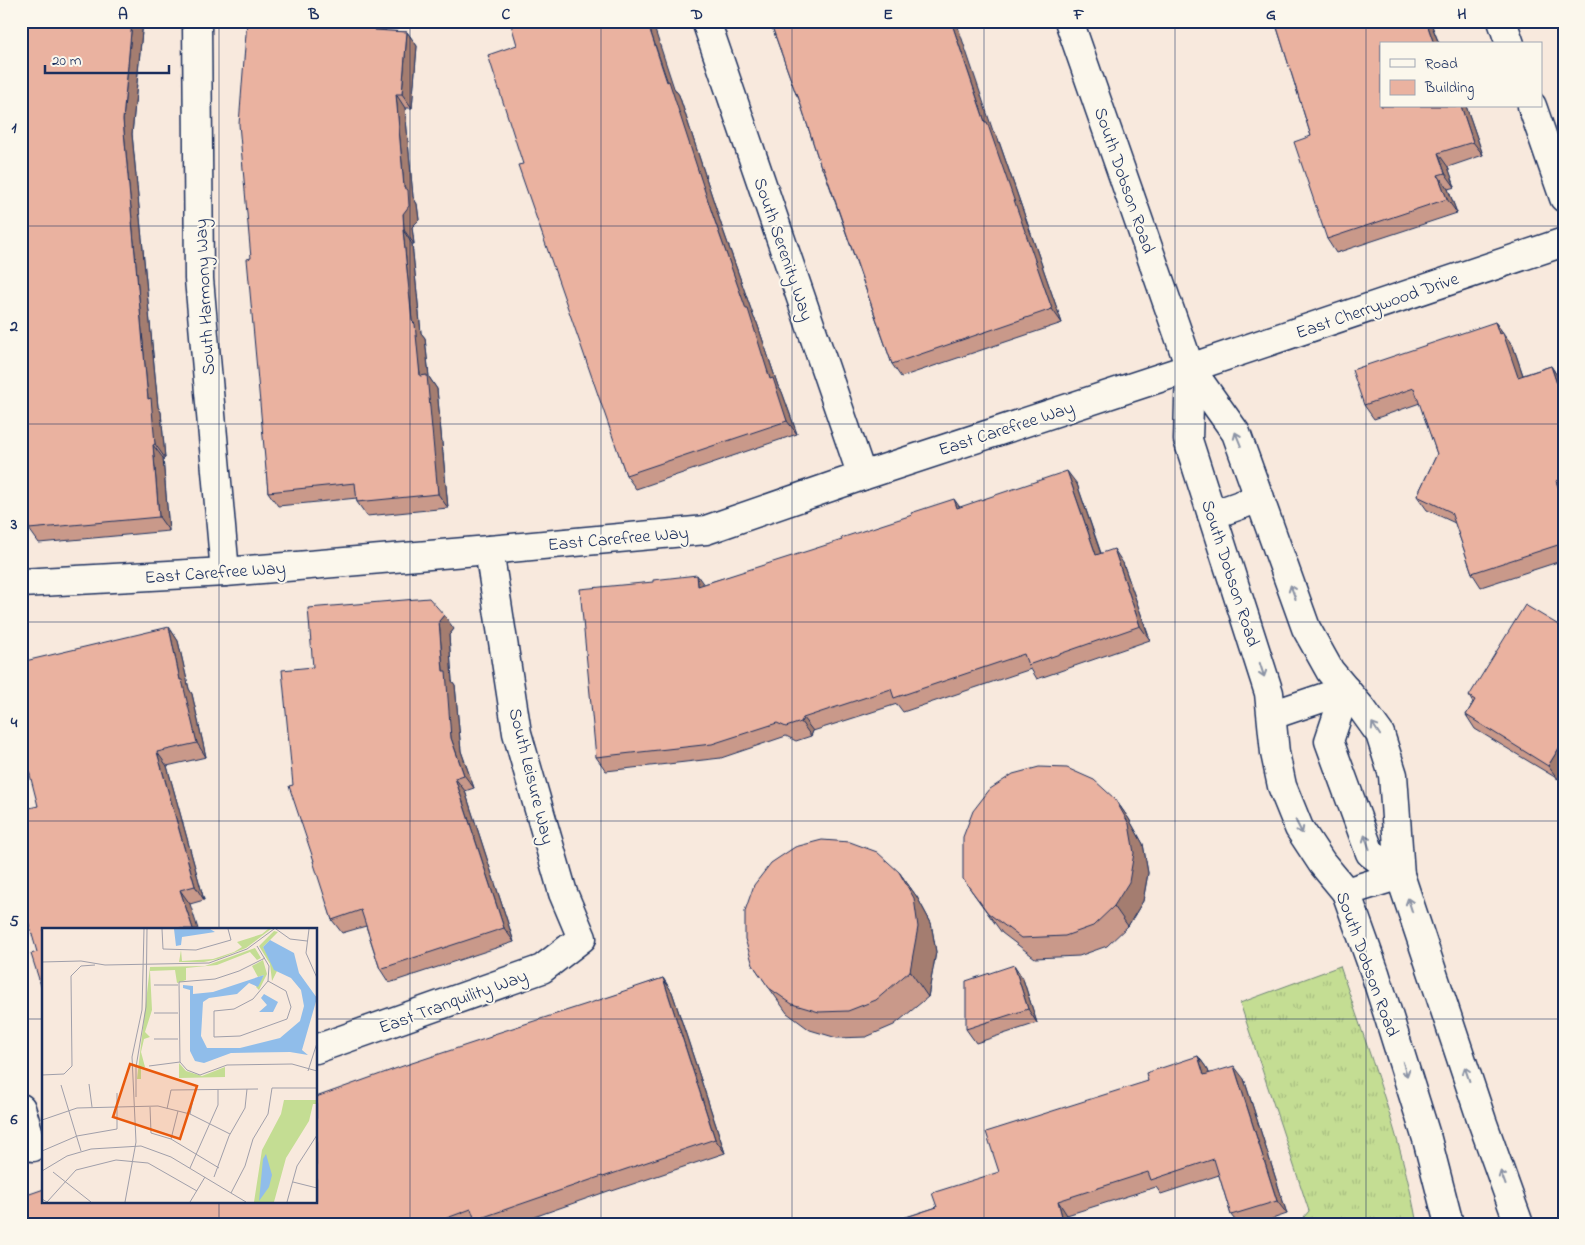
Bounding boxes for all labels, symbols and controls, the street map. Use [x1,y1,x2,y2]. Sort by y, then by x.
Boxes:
text: A [118,3,128,27]
text: B [308,3,320,27]
text: C [502,3,511,27]
text: D [690,3,703,27]
text: E [883,3,893,27]
text: F [1073,3,1085,27]
text: G [1266,3,1276,27]
text: H [1457,3,1467,27]
scale bar [45,42,169,74]
legend [1380,42,1542,108]
text: 20 m [52,50,82,72]
text: Road [1425,53,1458,75]
text: Building [1424,77,1474,100]
street label: South Dobson Road [1086,104,1160,257]
text: 1 [11,116,17,140]
street label: South Serenity Way [745,175,819,325]
street label: South Harmony Way [189,218,223,376]
street label: East Cherrywood Drive [1293,267,1463,347]
text: 2 [9,315,18,339]
street label: East Carefree Way [935,396,1078,464]
one-way arrow [1232,432,1242,447]
street label: South Dobson Road [1193,497,1265,650]
text: 3 [10,513,18,537]
street label: East Carefree Way [547,521,690,559]
street label: East Carefree Way [144,556,287,592]
one-way arrow [1288,584,1297,600]
one-way arrow [1258,662,1267,677]
street label: South Leisure Way [501,706,560,847]
text: 4 [10,711,18,735]
one-way arrow [1371,723,1381,737]
one-way arrow [1295,819,1304,834]
one-way arrow [1361,835,1371,850]
street label: South Dobson Road [1328,888,1404,1041]
one-way arrow [1405,898,1414,913]
text: 5 [9,910,19,934]
inset map [42,928,318,1202]
street label: East Tranquility Way [376,964,532,1042]
one-way arrow [1401,1061,1411,1077]
one-way arrow [1462,1067,1471,1083]
text: 6 [9,1108,18,1132]
one-way arrow [1498,1171,1507,1186]

